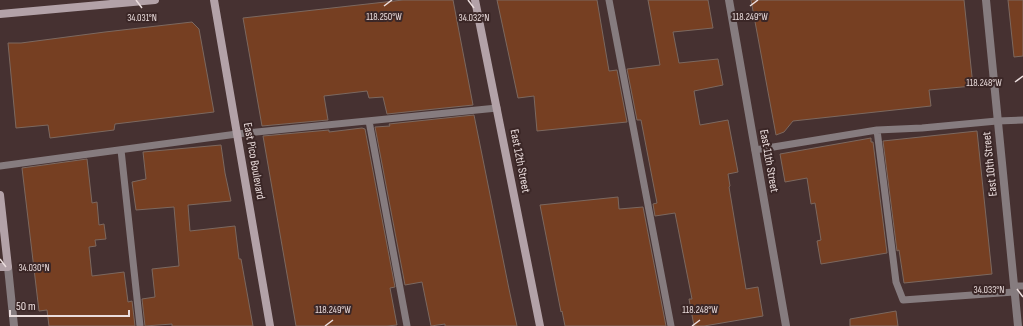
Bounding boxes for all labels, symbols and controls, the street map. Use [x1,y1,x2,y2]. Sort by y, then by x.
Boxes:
text: 118.250°W [366,11,402,23]
text: 118.249°W [732,11,768,23]
text: 34.031°N [127,12,157,24]
text: 34.032°N [459,12,489,24]
text: 118.248°W [966,77,1002,89]
street label: East Pico Boulevard [240,121,268,201]
street label: East 12th Street [506,128,534,194]
street label: East 11th Street [756,128,782,194]
street label: East 10th Street [979,131,1001,197]
text: 34.030°N [18,262,50,274]
text: 34.033°N [974,284,1004,296]
scale bar [10,292,129,318]
text: 50 m [16,299,36,314]
text: 118.249°W [315,304,351,316]
text: 118.248°W [682,304,718,316]

